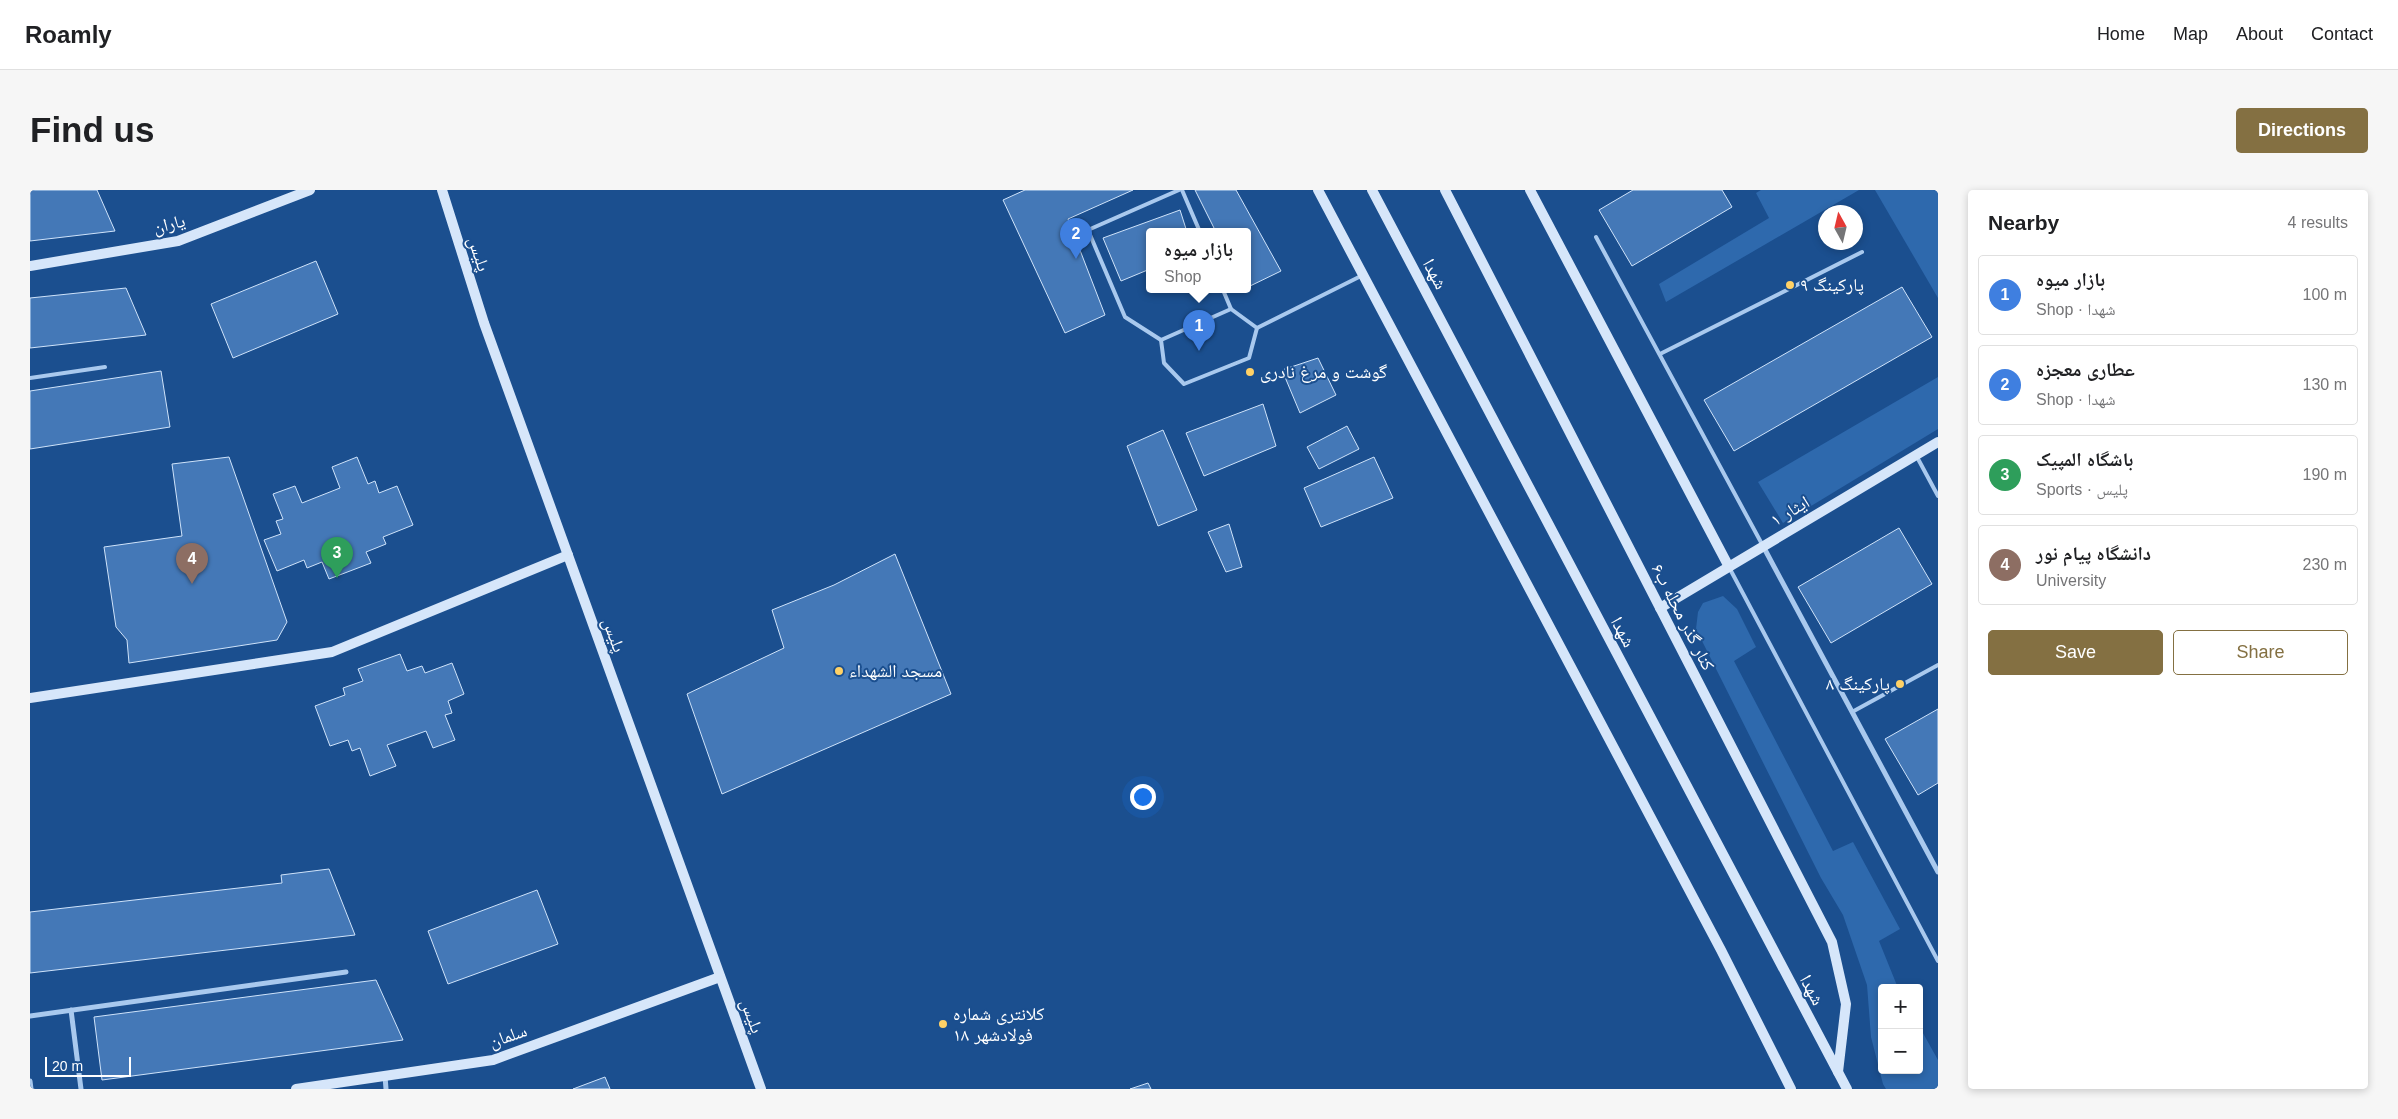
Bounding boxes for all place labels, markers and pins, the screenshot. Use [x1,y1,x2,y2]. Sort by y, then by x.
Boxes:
pin: 2 [1060,218,1092,259]
place label: پارکینگ ۹ [1800,275,1864,296]
marker: پارکینگ ۹ [1784,279,1796,291]
pin: 1 [1183,310,1215,351]
place label: گوشت و مرغ نادری [1260,362,1388,383]
marker: گوشت و مرغ نادری [1244,366,1256,378]
pin: 3 [321,537,353,578]
pin: 4 [176,543,208,584]
place label: مسجد الشهداء [849,661,942,681]
marker: مسجد الشهداء [833,665,845,677]
place label: پارکینگ ۸ [1826,674,1890,695]
marker: پارکینگ ۸ [1894,678,1906,690]
place label: کلانتری شماره ۱۸ فولادشهر [953,1004,1045,1045]
marker: کلانتری شماره ۱۸ فولادشهر [937,1018,949,1030]

